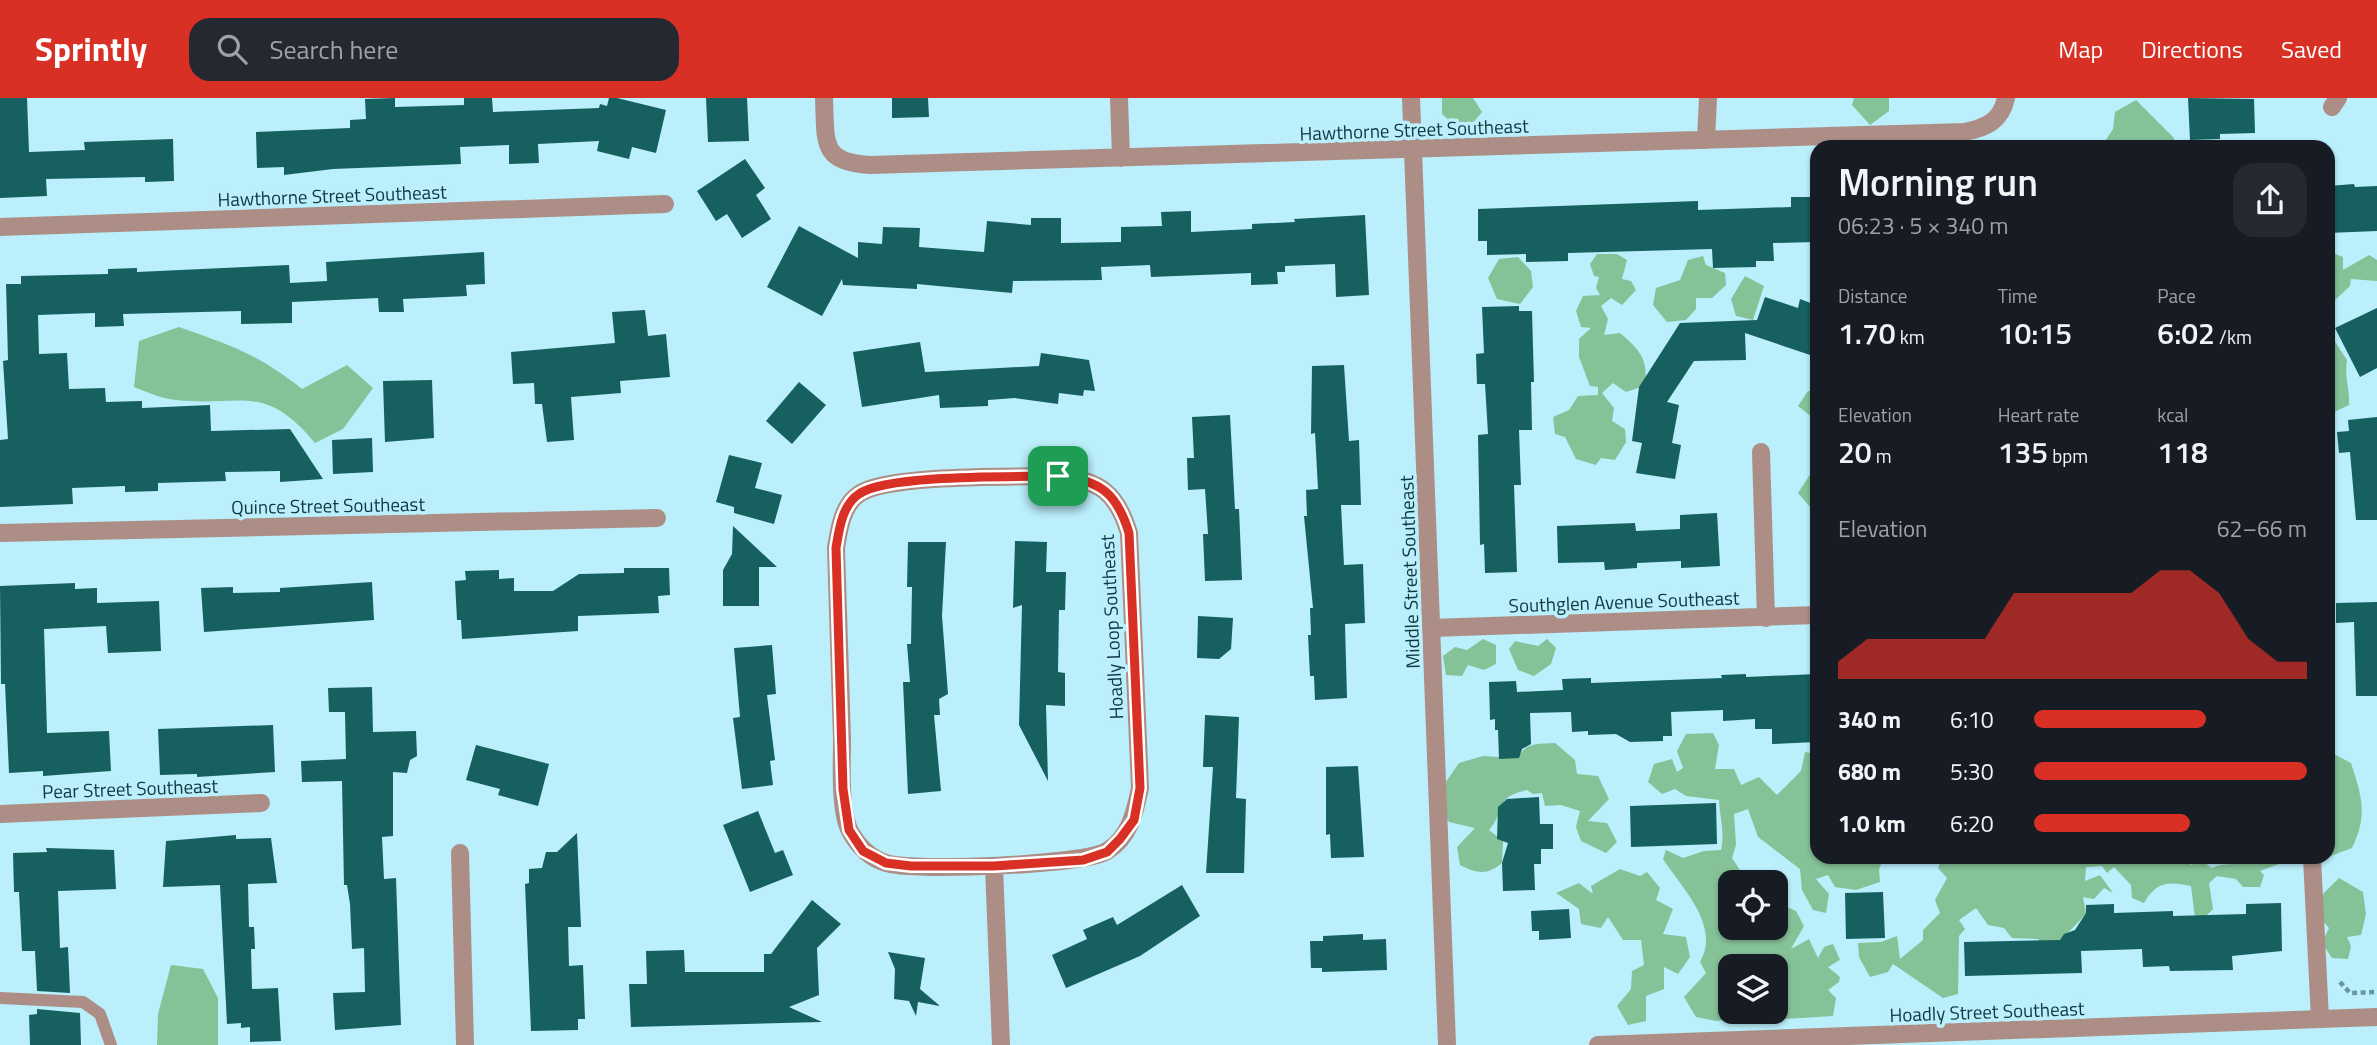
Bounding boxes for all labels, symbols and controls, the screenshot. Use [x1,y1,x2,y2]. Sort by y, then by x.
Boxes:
search box [189,18,679,81]
text: Sprintly [35,24,147,74]
icon: search [213,30,251,68]
text: Search here [269,30,398,69]
text: Map [2058,31,2103,67]
text: Directions [2141,31,2243,67]
text: Saved [2281,31,2342,67]
street label: Hawthorne Street Southeast [1299,110,1529,147]
text: Morning run [1838,153,2038,211]
button: share [2233,163,2307,237]
street label: Hawthorne Street Southeast [217,176,447,213]
text: 06:23 · 5 × 340 m [1838,208,2008,243]
text: Distance [1838,281,1907,310]
text: Time [1998,281,2037,310]
text: Pace [2157,281,2196,310]
text: 1.70 [1838,310,1896,356]
text: 10:15 [1998,310,2072,356]
text: 6:02 [2157,310,2215,356]
text: km [1896,322,1925,351]
text: /km [2215,322,2252,351]
text: Elevation [1838,400,1912,429]
text: Heart rate [1998,400,2079,429]
text: kcal [2157,400,2188,429]
text: 20 [1838,429,1872,475]
text: 135 [1998,429,2048,475]
text: 118 [2157,429,2208,475]
text: m [1872,441,1892,470]
text: bpm [2048,441,2088,470]
pin [1028,446,1088,506]
icon: arrive [1039,457,1077,495]
street label: Middle Street Southeast [1391,474,1427,669]
street label: Quince Street Southeast [231,489,426,521]
text: Elevation [1838,511,1927,546]
text: 62–66 m [2217,511,2307,546]
street label: Hoadly Loop Southeast [1092,533,1130,720]
street label: Southglen Avenue Southeast [1508,582,1740,620]
text: 340 m [1838,702,1901,737]
text: 6:10 [1950,702,1994,737]
text: 680 m [1838,754,1901,789]
text: 5:30 [1950,754,1994,789]
street label: Pear Street Southeast [41,770,219,806]
text: 1.0 km [1838,806,1906,841]
text: 6:20 [1950,806,1994,841]
map controls [1718,870,1788,1024]
button: locate [1718,870,1788,940]
button: layers [1718,954,1788,1024]
street label: Hoadly Street Southeast [1889,993,2085,1029]

